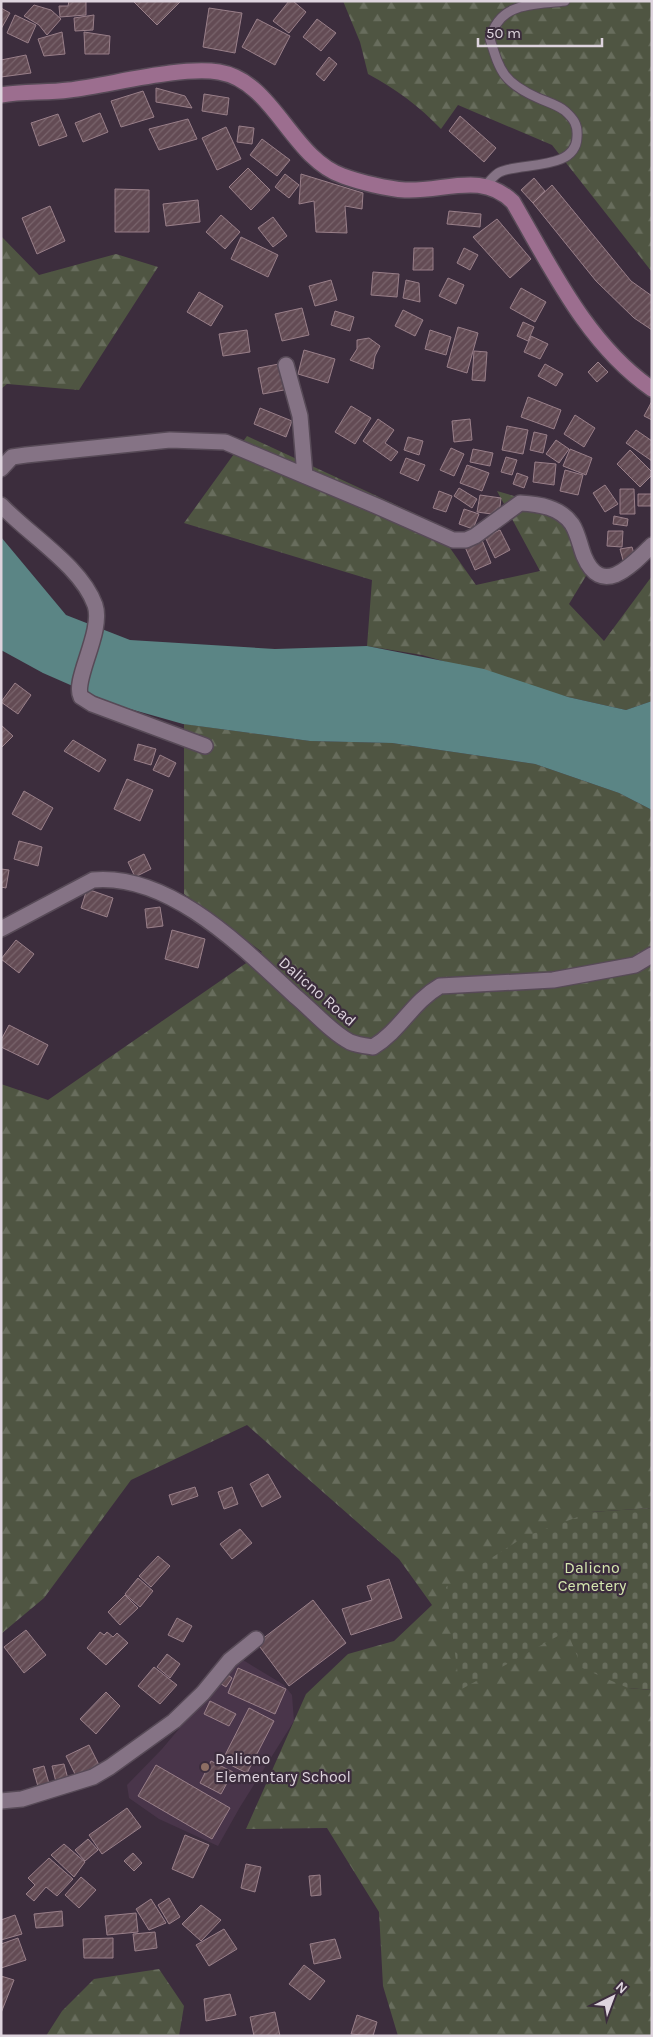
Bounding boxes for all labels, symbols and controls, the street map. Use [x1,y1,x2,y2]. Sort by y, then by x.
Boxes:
scale bar [478,15,602,47]
text: 50 m [486,24,521,42]
street label: Dalicno Road [275,953,360,1030]
park label: Dalicno Cemetery [558,1558,627,1595]
place label: Dalicno Elementary School [215,1749,351,1786]
marker: Dalicno Elementary School [199,1761,211,1773]
north arrow [588,1972,638,2022]
text: N [612,1978,631,1997]

